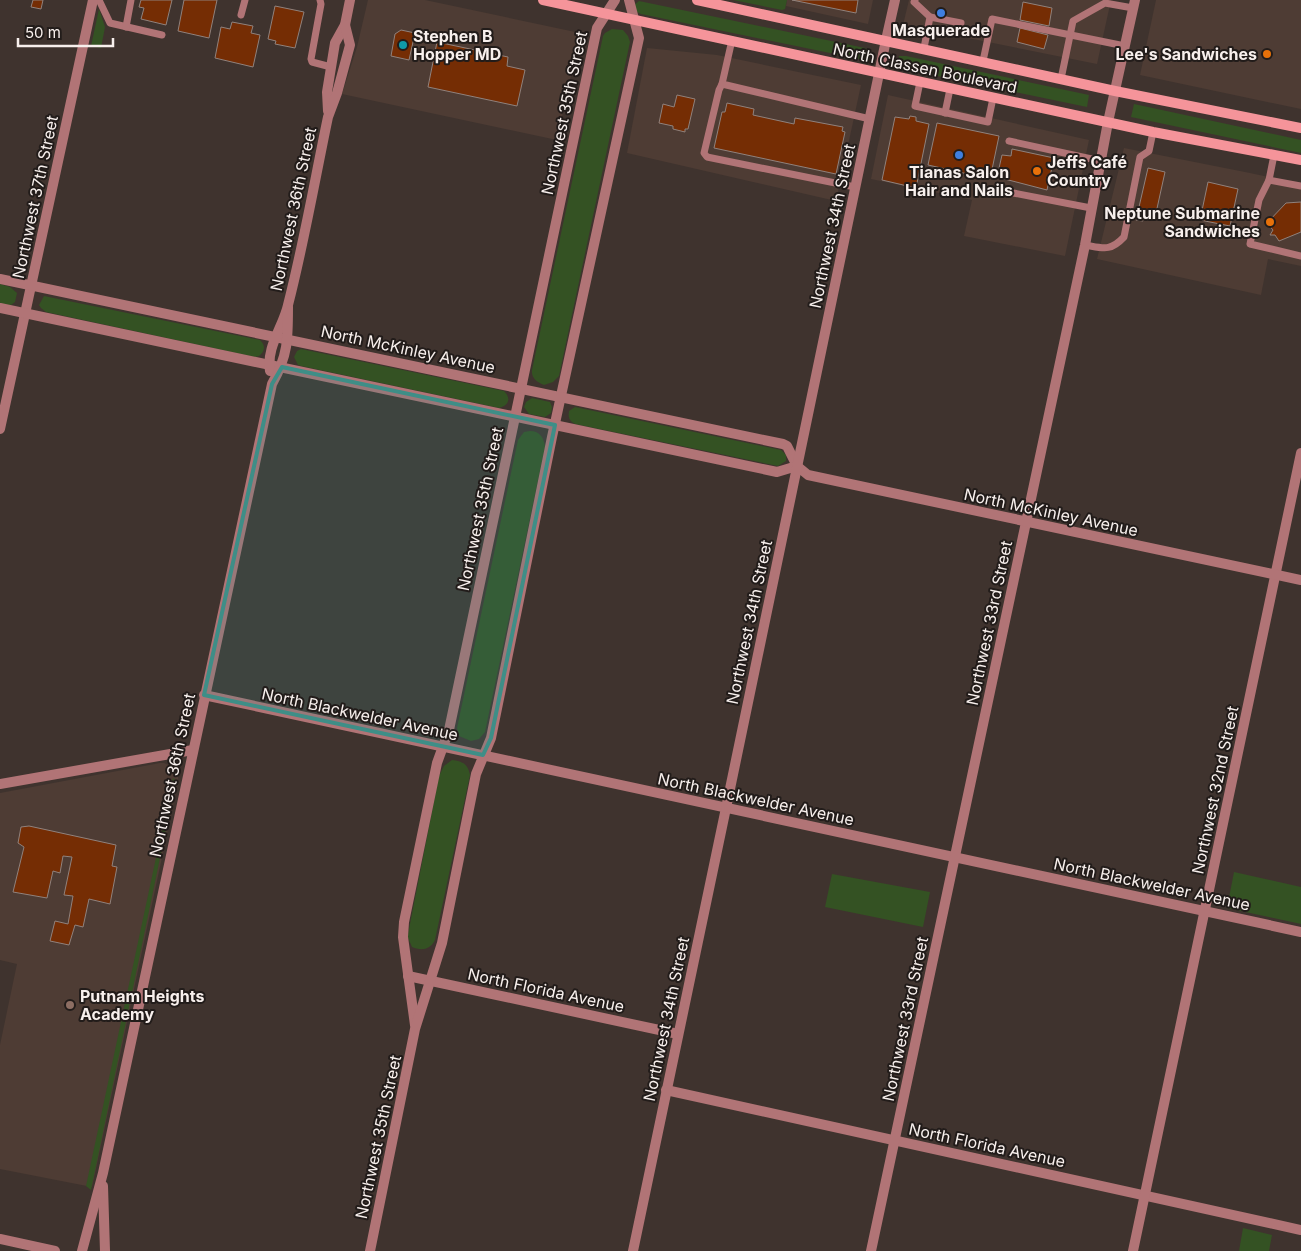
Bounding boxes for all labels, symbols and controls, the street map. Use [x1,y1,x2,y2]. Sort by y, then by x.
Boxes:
marker: Masquerade [935,7,947,19]
scale bar [18,15,112,47]
place label: Masquerade [892,20,990,40]
text: 50 m [25,23,61,42]
place label: Stephen B Hopper MD [413,26,501,64]
street label: Northwest 35th Street [537,29,591,197]
marker: Stephen B Hopper MD [397,39,409,51]
street label: North Classen Boulevard [831,39,1019,97]
place label: Lee's Sandwiches [1116,44,1257,64]
marker: Lee's Sandwiches [1261,48,1273,60]
street label: Northwest 37th Street [8,114,62,280]
street label: Northwest 36th Street [266,125,320,293]
street label: Northwest 34th Street [805,142,859,310]
marker: Tianas Salon Hair and Nails [953,149,965,161]
place label: Jeffs Café Country [1047,152,1127,190]
place label: Tianas Salon Hair and Nails [905,162,1013,200]
marker: Jeffs Café Country [1031,165,1043,177]
place label: Neptune Submarine Sandwiches [1104,203,1260,241]
marker: Neptune Submarine Sandwiches [1264,216,1276,228]
street label: North McKinley Avenue [319,321,497,377]
street label: Northwest 35th Street [453,425,507,593]
street label: North McKinley Avenue [962,484,1140,540]
street label: Northwest 34th Street [722,538,776,706]
street label: Northwest 33rd Street [962,539,1016,707]
street label: North Blackwelder Avenue [260,683,460,745]
street label: Northwest 36th Street [145,691,199,859]
street label: Northwest 32nd Street [1187,704,1243,876]
street label: North Blackwelder Avenue [656,768,856,830]
street label: North Blackwelder Avenue [1052,853,1252,915]
street label: Northwest 34th Street [639,935,693,1103]
street label: Northwest 33rd Street [878,935,932,1103]
street label: North Florida Avenue [466,964,626,1016]
place label: Putnam Heights Academy [80,986,204,1024]
marker: Putnam Heights Academy [64,999,76,1011]
street label: Northwest 35th Street [351,1053,405,1221]
street label: North Florida Avenue [907,1119,1067,1171]

